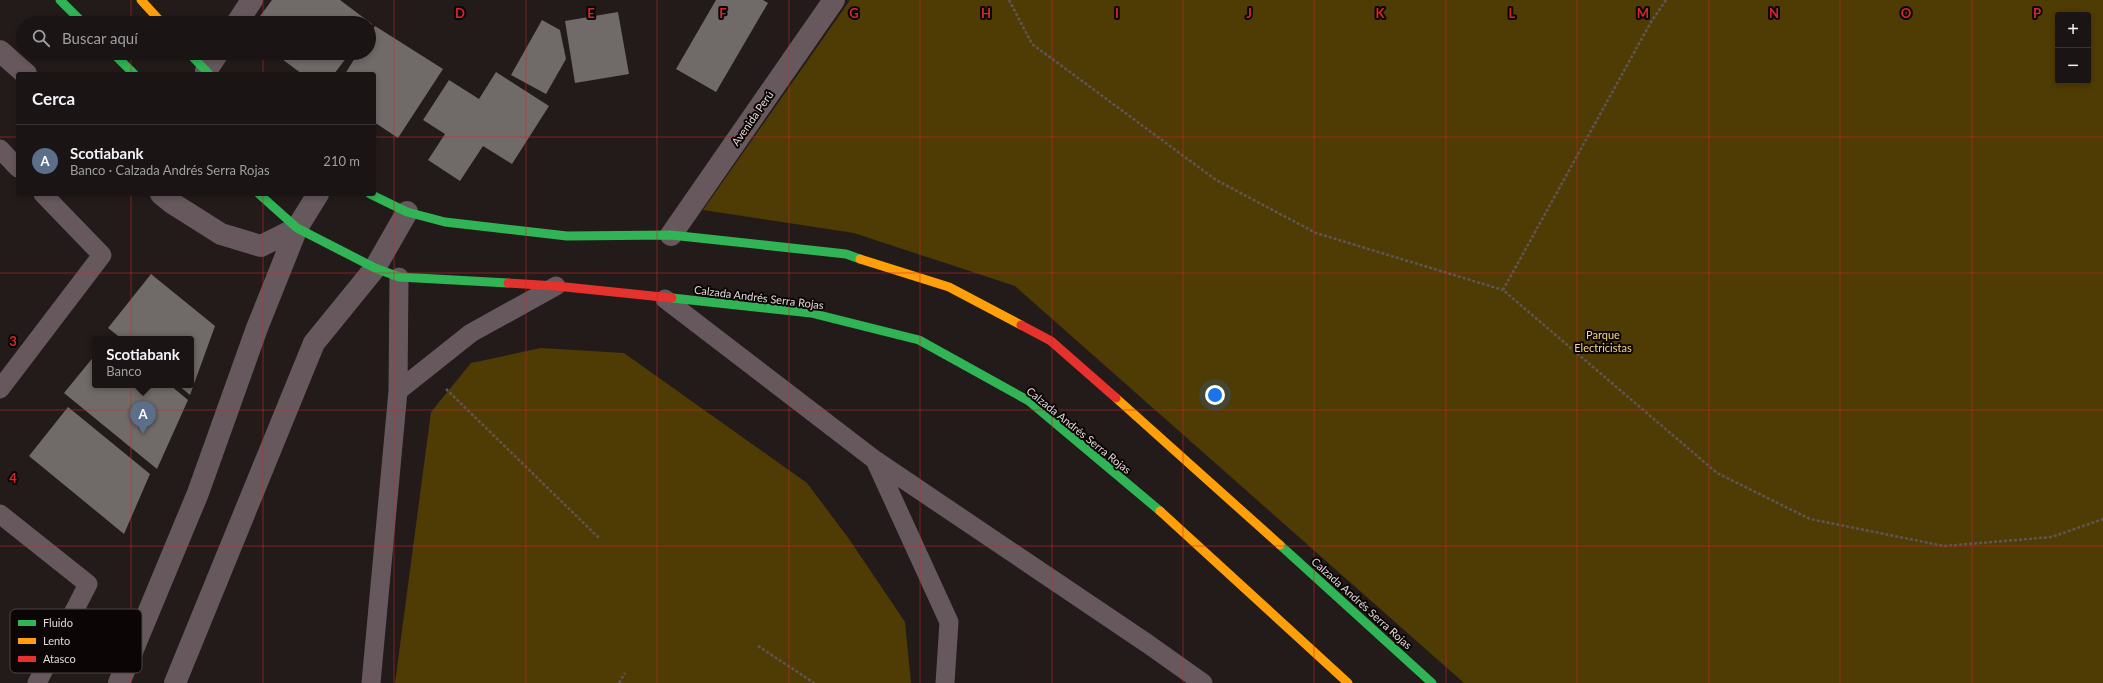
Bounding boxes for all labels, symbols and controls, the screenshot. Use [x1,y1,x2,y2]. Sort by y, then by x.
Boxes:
text: D [455,5,465,21]
text: E [587,5,595,21]
text: F [719,5,727,21]
text: G [849,5,859,21]
text: H [981,5,991,21]
text: I [1115,5,1119,21]
text: J [1246,5,1252,21]
text: K [1376,5,1386,21]
text: L [1509,5,1516,21]
text: M [1637,5,1649,21]
text: N [1769,5,1779,21]
text: O [1901,5,1912,21]
text: P [2033,5,2041,21]
map controls [2055,12,2091,84]
button: + [2055,12,2091,48]
search box [16,16,376,60]
icon: search [30,27,52,49]
text: Buscar aquí [62,29,138,47]
button: − [2055,48,2091,84]
text: Cerca [32,88,75,109]
street label: Avenida Perú [728,88,776,148]
text: Scotiabank [70,144,144,162]
text: A [40,153,50,169]
text: 210 m [323,153,360,169]
text: Banco · Calzada Andrés Serra Rojas [70,162,270,178]
street label: Calzada Andrés Serra Rojas [693,283,825,311]
park label: Parque Electricistas [1574,328,1632,354]
text: 3 [9,333,17,349]
popup [92,336,194,388]
text: Scotiabank [106,345,180,363]
text: Banco [106,363,142,379]
street label: Calzada Andrés Serra Rojas [1024,384,1134,476]
your location [1205,385,1225,405]
pin: A [130,401,156,434]
text: 4 [9,470,17,486]
street label: Calzada Andrés Serra Rojas [1309,555,1415,652]
legend [10,609,142,673]
text: Fluido [43,616,73,629]
text: Lento [43,634,70,647]
text: Atasco [43,652,76,665]

